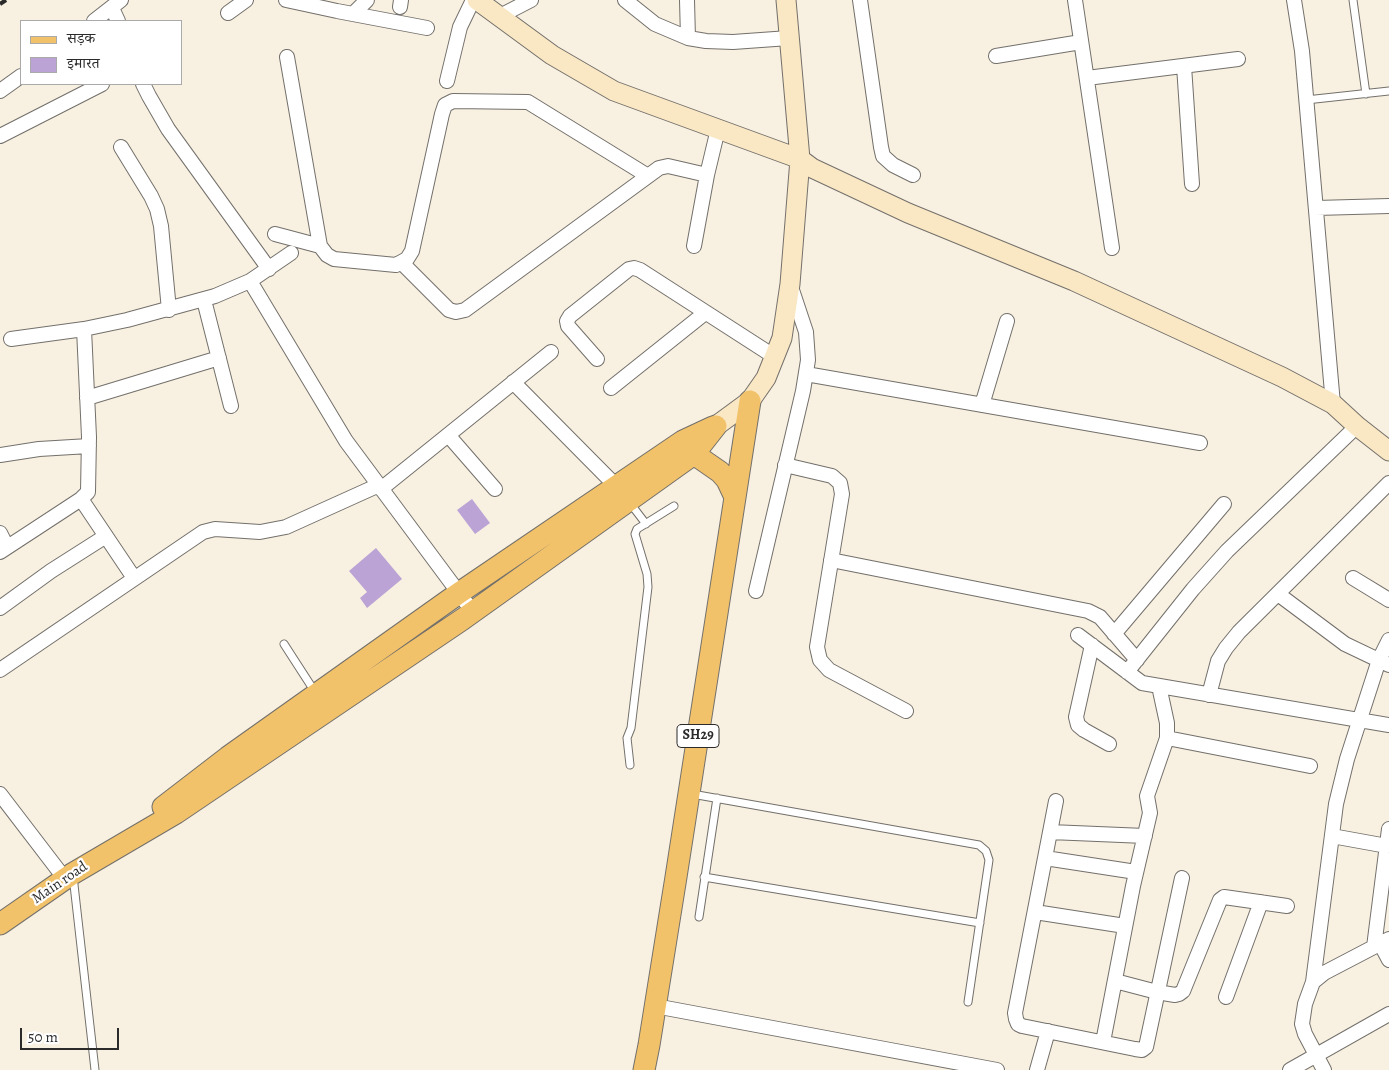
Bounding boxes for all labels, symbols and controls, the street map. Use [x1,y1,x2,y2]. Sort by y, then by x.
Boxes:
legend [20,20,182,85]
text: सड़क [67,28,95,48]
text: इमारत [67,53,100,73]
road number: SH29 [677,724,719,748]
street label: Main road [29,858,91,908]
scale bar [22,1018,121,1050]
text: 50 m [28,1027,58,1047]

